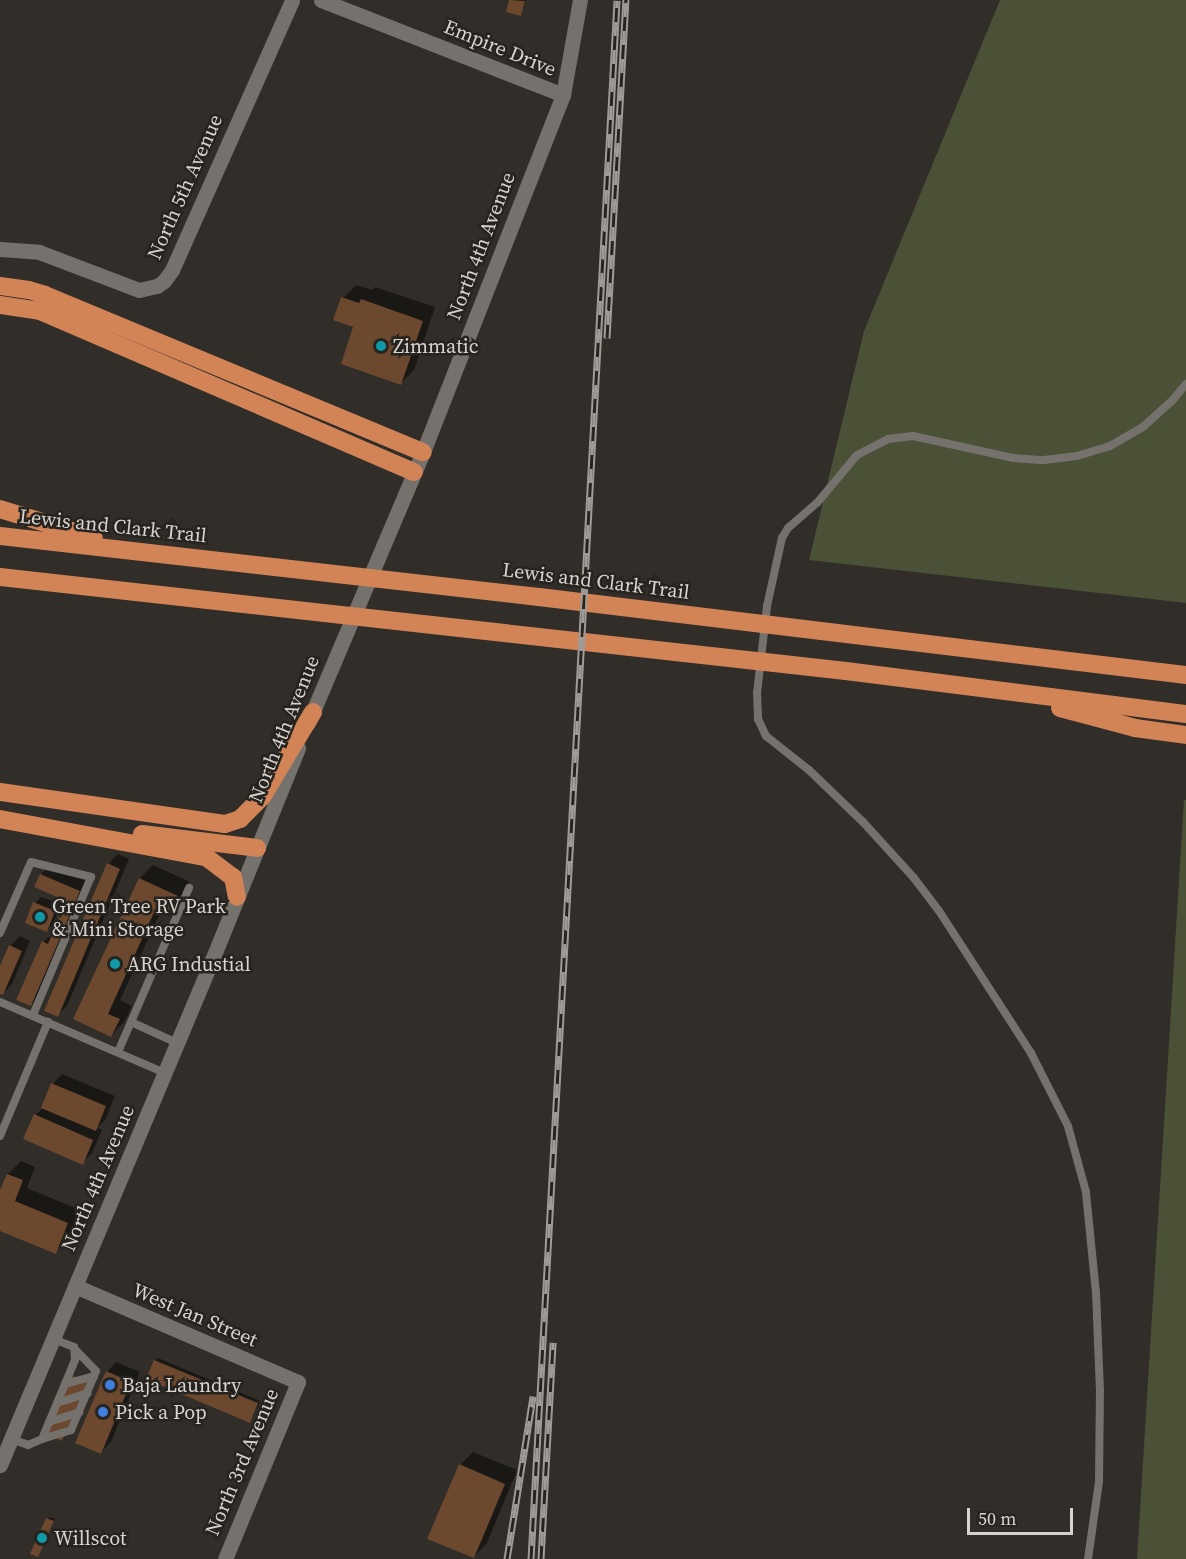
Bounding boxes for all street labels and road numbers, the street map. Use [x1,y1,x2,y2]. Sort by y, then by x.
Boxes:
street label: Empire Drive [440,15,560,81]
street label: North 5th Avenue [142,111,228,263]
street label: North 4th Avenue [442,169,520,323]
street label: Lewis and Clark Trail [18,504,208,548]
street label: Lewis and Clark Trail [501,558,691,604]
street label: North 4th Avenue [244,652,324,806]
street label: North 4th Avenue [56,1101,140,1255]
street label: West Jan Street [129,1278,261,1352]
street label: North 3rd Avenue [200,1385,284,1539]

